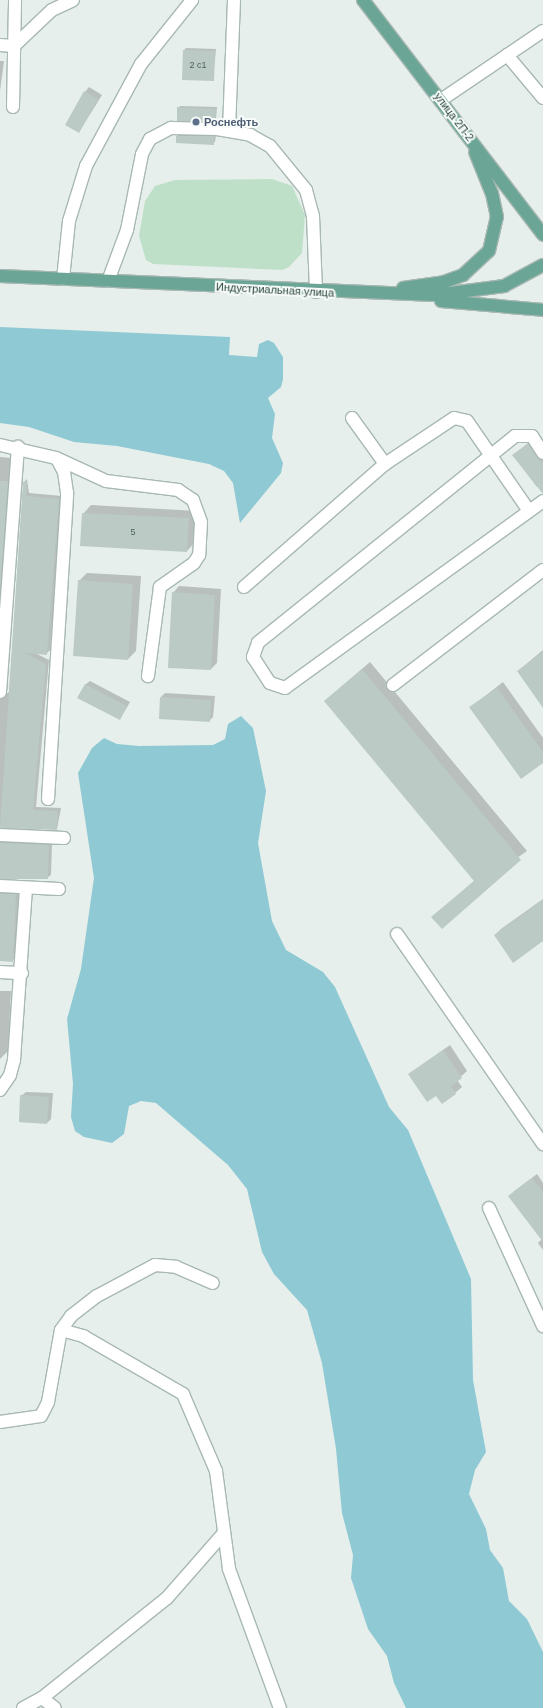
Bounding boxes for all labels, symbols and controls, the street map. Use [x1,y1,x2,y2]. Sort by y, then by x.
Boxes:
house number: 2 с1 [189,60,207,70]
street label: улица 2П-2 [432,90,476,144]
place label: Роснефть [204,115,258,129]
marker: Роснефть [191,117,201,127]
street label: Индустриальная улица [216,280,334,300]
house number: 5 [130,527,136,537]

